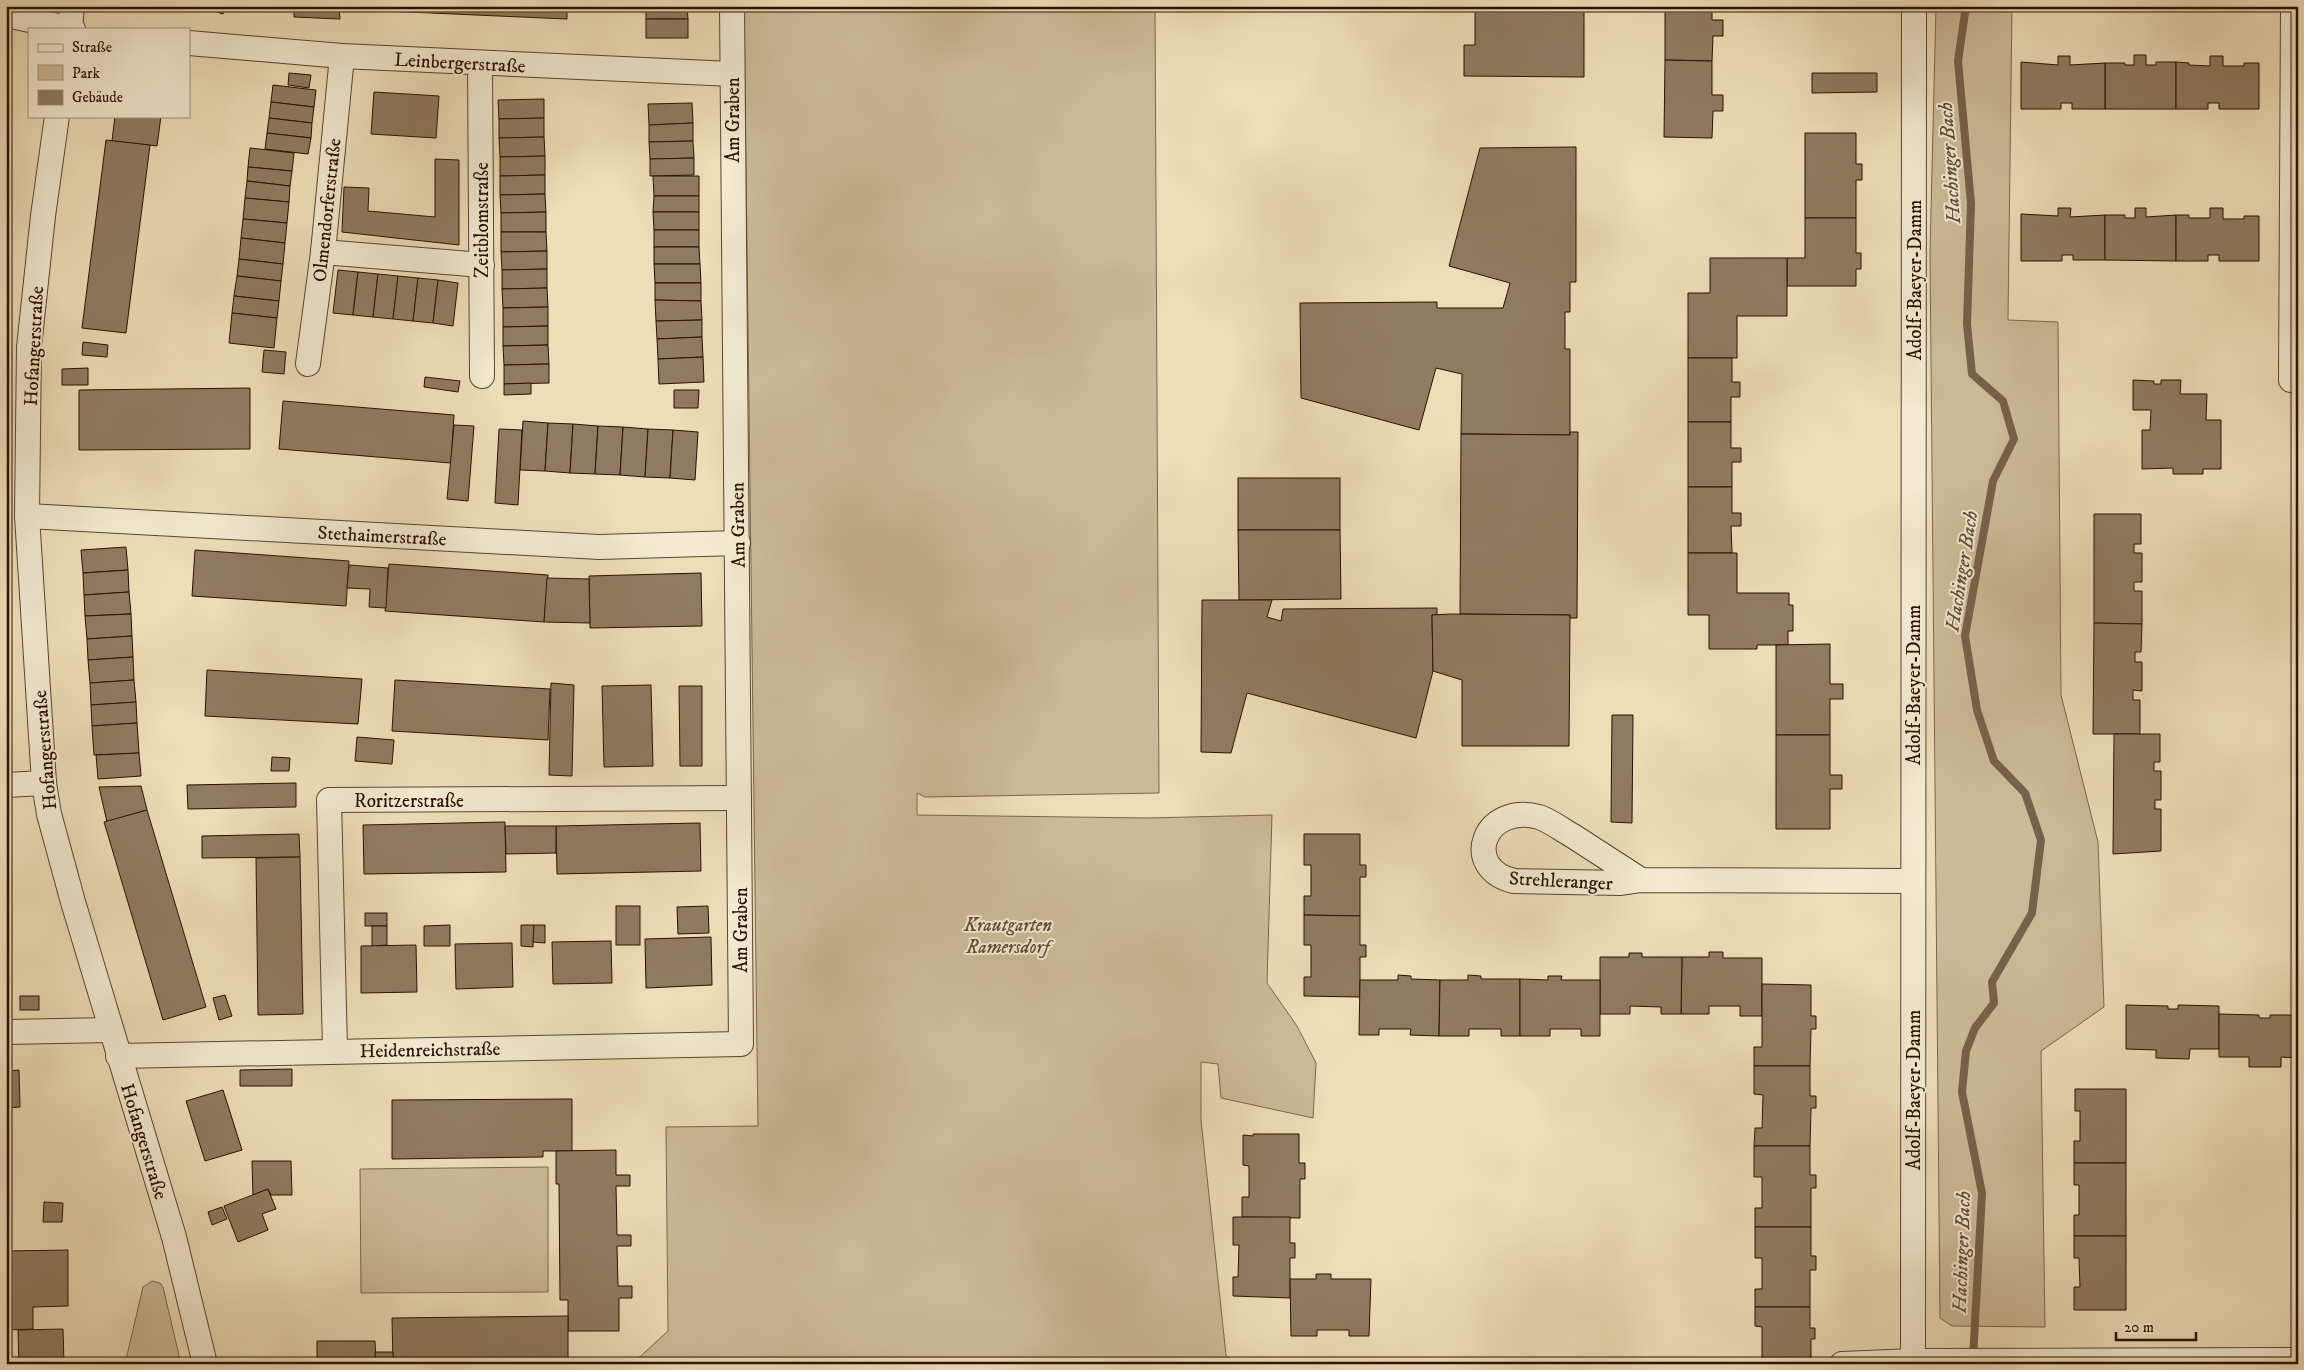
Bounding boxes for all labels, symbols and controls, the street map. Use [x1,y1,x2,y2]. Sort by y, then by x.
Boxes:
legend [28,28,190,118]
text: Straße [72,38,112,57]
street label: Leinbergerstraße [394,49,526,78]
text: Park [72,64,101,83]
street label: Am Graben [722,77,745,163]
text: Gebäude [72,88,123,107]
water label: Hachinger Bach [1934,101,1967,226]
street label: Olmendorferstraße [309,137,346,283]
street label: Zeitblomstraße [471,162,494,278]
street label: Adolf-Baeyer-Damm [1904,200,1927,360]
street label: Hofangerstraße [20,285,49,407]
street label: Am Graben [726,482,751,568]
water label: Hachinger Bach [1940,509,1984,634]
street label: Stethaimerstraße [317,522,447,551]
street label: Adolf-Baeyer-Damm [1903,605,1926,765]
street label: Hofangerstraße [29,689,62,811]
street label: Roritzerstraße [354,790,464,813]
street label: Strehleranger [1509,867,1613,896]
street label: Am Graben [730,887,753,973]
park label: Krautgarten Ramersdorf [963,914,1055,959]
street label: Adolf-Baeyer-Damm [1903,1010,1926,1170]
street label: Heidenreichstraße [360,1038,501,1063]
street label: Hofangerstraße [115,1081,172,1202]
water label: Hachinger Bach [1948,1191,1977,1314]
scale bar [2116,1310,2196,1342]
text: 20 m [2124,1318,2154,1337]

